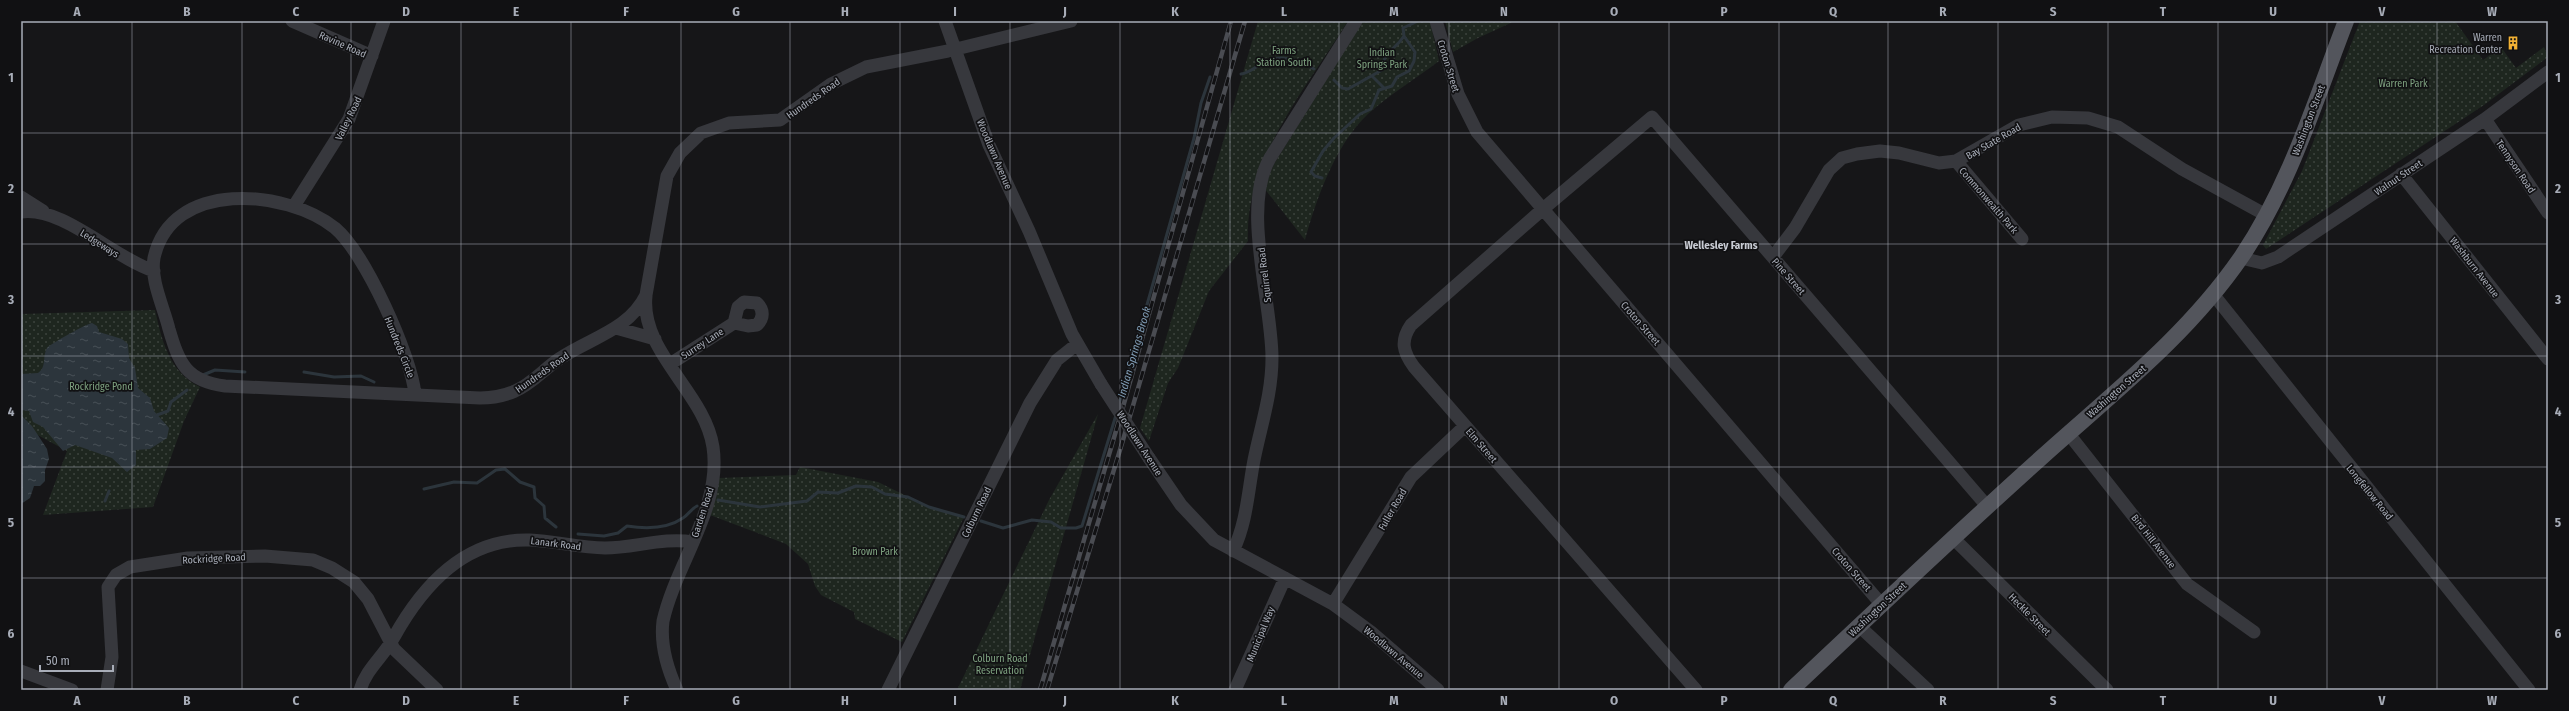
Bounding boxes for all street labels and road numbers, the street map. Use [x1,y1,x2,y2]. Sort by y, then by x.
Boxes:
street label: Ravine Road [317,29,368,61]
street label: Croton Street [1434,39,1462,95]
street label: Hundreds Road [784,76,843,122]
street label: Washington Street [2290,83,2328,157]
street label: Valley Road [333,95,365,142]
street label: Woodlawn Avenue [974,118,1014,191]
street label: Bay State Road [1964,121,2023,162]
street label: Tennyson Road [2493,138,2537,196]
street label: Walnut Street [2372,157,2425,198]
street label: Commonwealth Park [1956,165,2020,236]
street label: Ledgeways [78,227,121,261]
street label: Washburn Avenue [2447,235,2502,300]
street label: Squirrel Road [1256,247,1274,303]
street label: Pine Street [1769,256,1808,298]
street label: Croton Street [1618,299,1663,349]
street label: Hundreds Circle [381,315,417,380]
street label: Surrey Lane [679,326,726,362]
street label: Hundreds Road [513,350,572,396]
street label: Washington Street [2085,362,2149,421]
street label: Woodlawn Avenue [1114,409,1165,478]
street label: Elm Street [1463,426,1500,466]
street label: Longfellow Road [2343,463,2395,523]
street label: Garden Road [689,485,717,539]
street label: Colburn Road [959,485,994,540]
street label: Fuller Road [1376,487,1410,532]
street label: Bird Hill Avenue [2128,512,2178,571]
street label: Lanark Road [530,535,582,553]
street label: Croton Street [1829,545,1874,595]
street label: Rockridge Road [182,551,246,567]
street label: Washington Street [1846,579,1910,640]
street label: Heckle Street [2006,591,2053,639]
street label: Municipal Way [1244,605,1278,664]
street label: Woodlawn Avenue [1361,624,1426,681]

